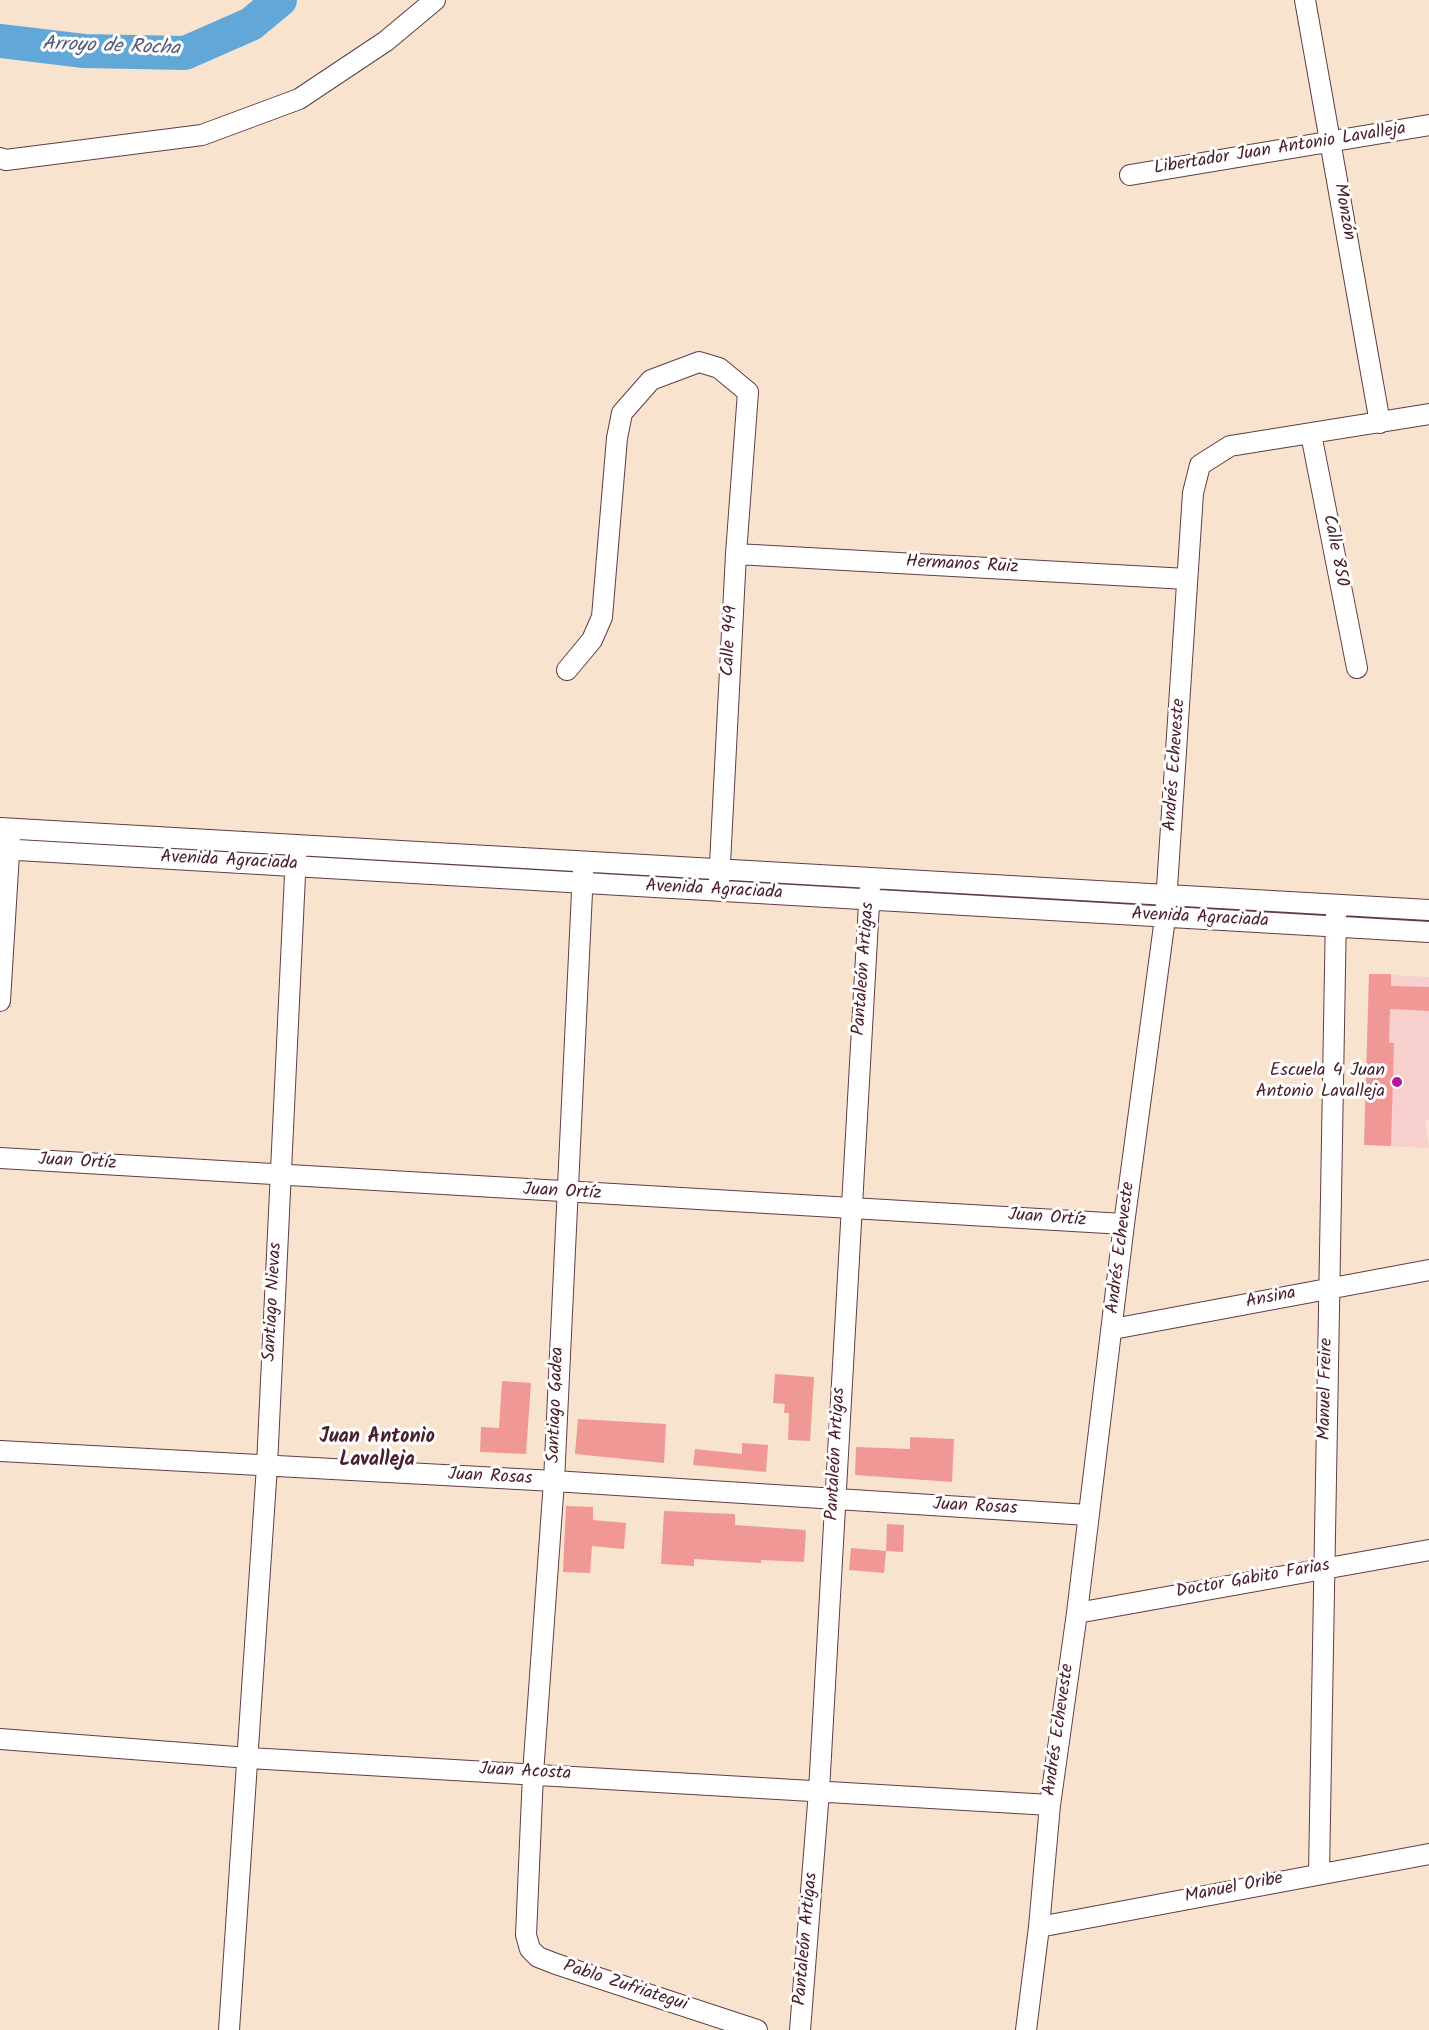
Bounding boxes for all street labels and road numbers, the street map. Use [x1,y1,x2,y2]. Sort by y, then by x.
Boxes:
street label: Libertador Juan Antonio Lavalleja [1152,119,1408,181]
street label: Monzón [1327,182,1359,242]
street label: Calle 850 [1316,513,1352,589]
street label: Hermanos Ruiz [905,552,1019,580]
street label: Calle 949 [718,605,744,677]
street label: Andrés Echeveste [1161,698,1191,832]
street label: Avenida Agraciada [160,848,298,876]
street label: Avenida Agraciada [645,877,783,905]
street label: Pantaleón Artigas [850,902,880,1036]
street label: Avenida Agraciada [1131,905,1269,933]
street label: Juan Ortíz [37,1150,117,1176]
street label: Juan Ortíz [522,1180,602,1206]
street label: Andrés Echeveste [1103,1181,1141,1315]
street label: Juan Ortíz [1007,1205,1087,1233]
street label: Santiago Nievas [260,1242,288,1362]
street label: Ansina [1244,1284,1298,1314]
street label: Manuel Freire [1315,1338,1339,1440]
street label: Santiago Gadea [544,1347,570,1463]
street label: Pantaleón Artigas [823,1387,851,1521]
street label: Juan Rosas [447,1465,533,1491]
street label: Juan Rosas [932,1495,1018,1521]
street label: Doctor Gabito Farias [1174,1556,1332,1604]
street label: Andrés Echeveste [1040,1663,1080,1797]
street label: Juan Acosta [478,1760,572,1786]
street label: Manuel Oribe [1183,1869,1285,1909]
street label: Pantaleón Artigas [790,1872,824,2006]
street label: Pablo Zufriategui [560,1957,690,2017]

